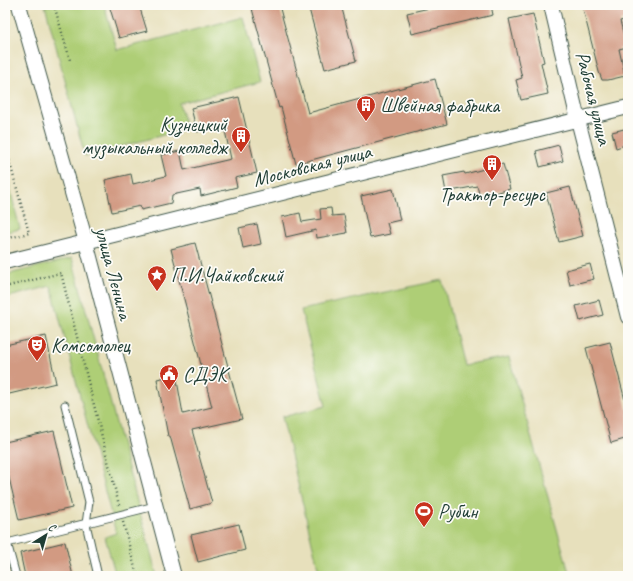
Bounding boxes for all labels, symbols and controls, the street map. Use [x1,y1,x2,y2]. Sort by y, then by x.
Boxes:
street label: Рабочая улица [570,49,617,149]
place label: Швейная фабрика [380,93,501,118]
building icon: Швейная фабрика [355,94,377,122]
place label: Кузнецкий музыкальный колледж [82,112,229,160]
building icon: Кузнецкий музыкальный колледж [230,125,252,153]
street label: Московская улица [250,138,375,192]
building icon: Трактор-ресурс [481,153,503,181]
place label: Трактор-ресурс [439,182,546,207]
street label: улица Ленина [89,223,138,324]
place label: П.И.Чайковский [171,263,285,288]
place icon: П.И.Чайковский [146,264,168,292]
place label: Комсомолец [51,333,131,358]
theatre icon: Комсомолец [26,334,48,362]
place label: СДЭК [183,362,231,387]
public building icon: СДЭК [158,363,180,391]
place label: Рубин [438,499,479,524]
sports icon: Рубин [413,500,435,528]
north arrow [26,515,66,555]
text: С [46,520,60,535]

